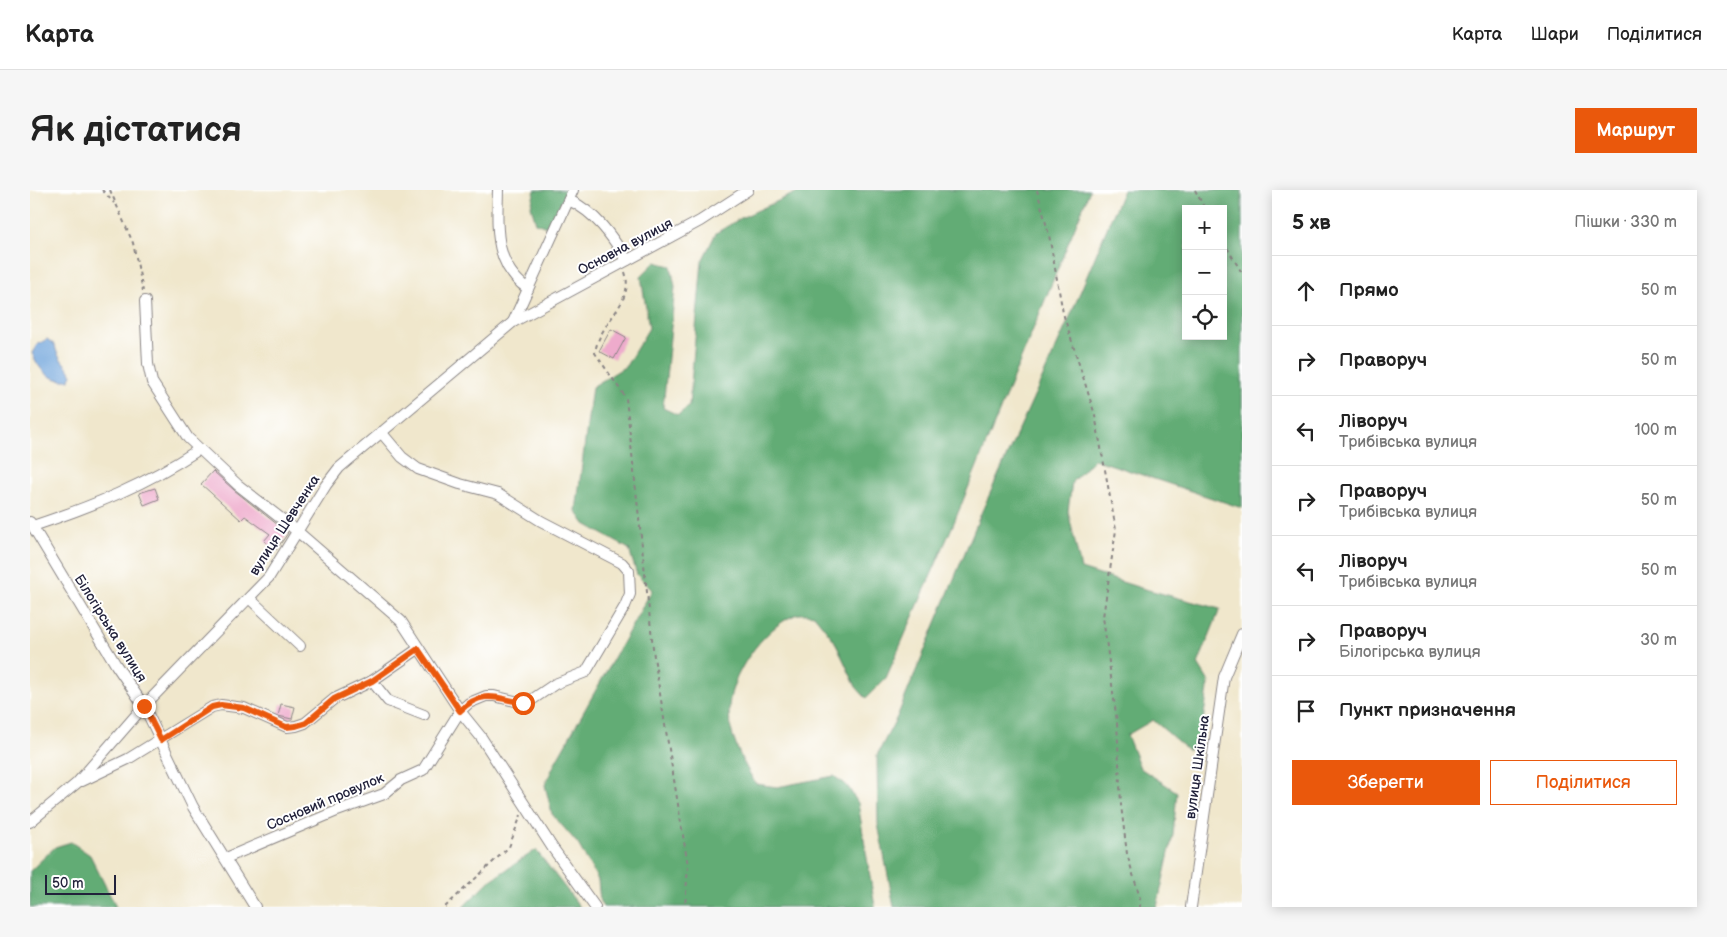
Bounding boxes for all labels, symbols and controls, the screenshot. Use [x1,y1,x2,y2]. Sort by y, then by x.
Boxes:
text: Карта [25,20,94,49]
text: Карта [1452,24,1502,45]
text: Шари [1530,24,1579,45]
text: Поділитися [1607,24,1702,45]
button: Маршрут [1575,108,1697,153]
text: Як дістатися [30,109,242,152]
map controls [1182,205,1227,340]
button: + [1182,205,1227,250]
text: 5 хв [1292,210,1331,235]
text: Пішки · 330 m [1574,213,1677,232]
street label: Основна вулиця [575,214,676,279]
button: − [1182,250,1227,295]
icon: ahead [1292,277,1320,305]
text: Прямо [1339,279,1399,302]
text: 50 m [1641,281,1677,300]
button: locate [1182,295,1227,340]
icon: right [1292,347,1320,375]
text: Праворуч [1339,349,1427,372]
text: 50 m [1641,351,1677,370]
text: Ліворуч [1339,410,1408,433]
icon: left [1292,417,1320,445]
text: 100 m [1634,421,1677,440]
text: Трибівська вулиця [1339,433,1477,452]
street label: вулиця Шевченка [246,471,324,579]
text: Праворуч [1339,480,1427,503]
icon: right [1292,487,1320,515]
text: 50 m [1641,491,1677,510]
text: Трибівська вулиця [1339,503,1477,522]
text: Ліворуч [1339,550,1408,573]
icon: left [1292,557,1320,585]
text: 50 m [1641,561,1677,580]
street label: Білогірська вулиця [71,571,151,685]
text: Трибівська вулиця [1339,573,1477,592]
text: Праворуч [1339,620,1427,643]
icon: right [1292,627,1320,655]
text: 30 m [1640,631,1677,650]
text: Білогірська вулиця [1339,643,1481,662]
route start [512,692,535,715]
route end [133,695,156,718]
icon: arrive [1292,697,1320,725]
text: Пункт призначення [1339,699,1516,722]
street label: вулиця Шкільна [1182,713,1213,820]
button: Зберегти [1292,760,1480,805]
button: Поділитися [1490,760,1677,805]
street label: Сосновий провулок [264,769,387,834]
scale bar [45,872,116,895]
text: 50 m [52,875,84,892]

